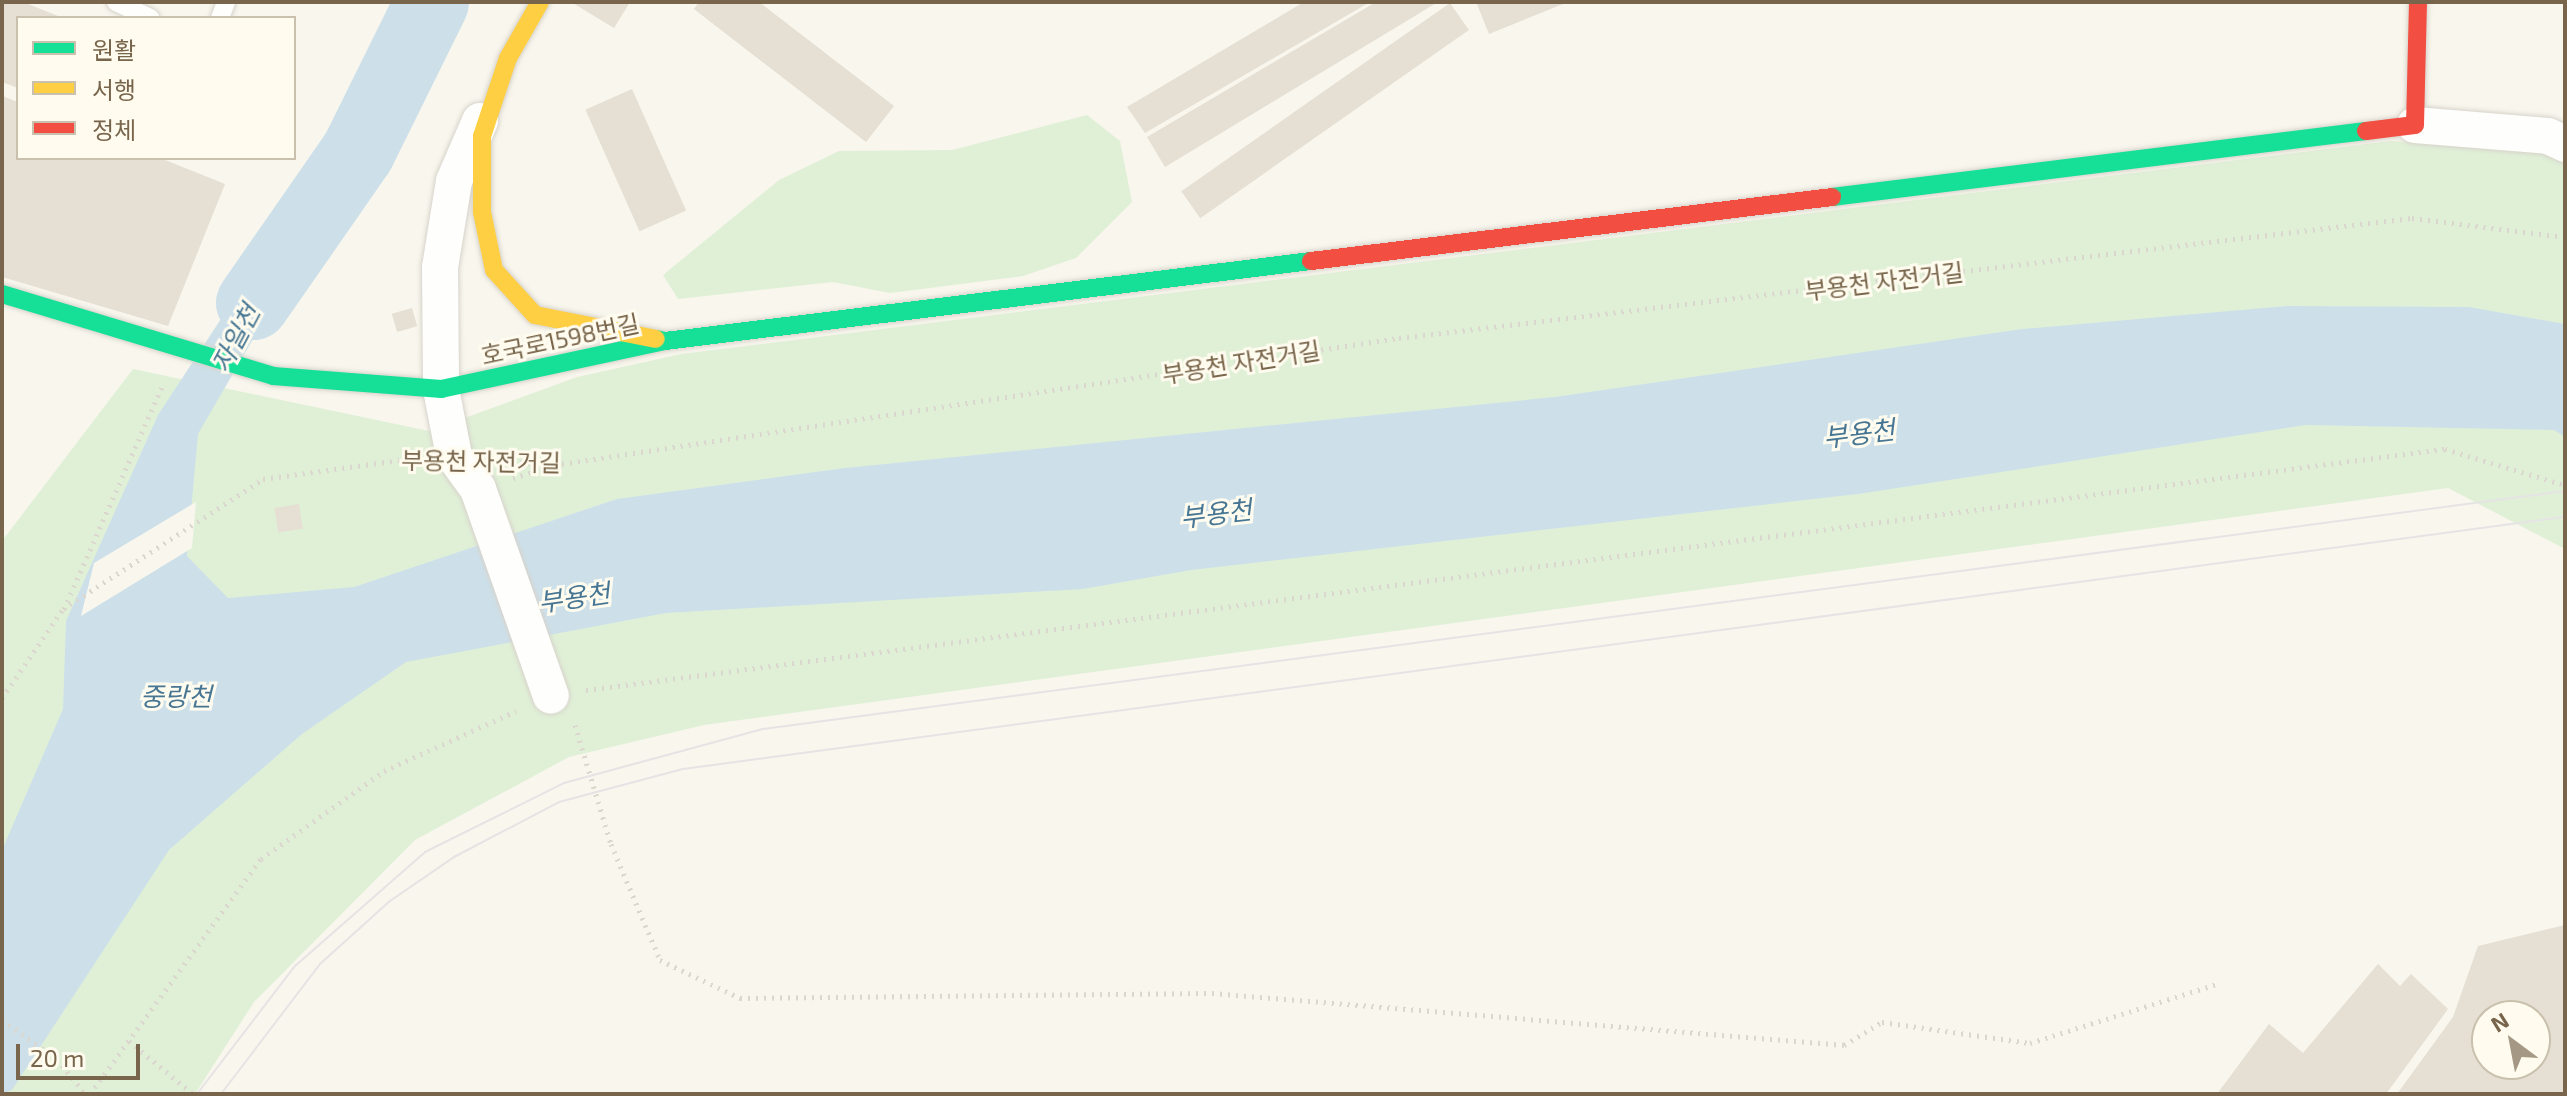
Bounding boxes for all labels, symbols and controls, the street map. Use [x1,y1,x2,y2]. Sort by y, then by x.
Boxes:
legend [16,16,296,160]
text: 원활 [92,35,136,64]
text: 서행 [92,75,136,104]
text: 정체 [92,115,136,144]
street label: 부용천 자전거길 [1803,257,1965,305]
water label: 자일천 [204,299,266,377]
street label: 호국로1598번길 [478,308,642,370]
street label: 부용천 자전거길 [1160,335,1322,389]
water label: 부용천 [1821,413,1897,453]
street label: 부용천 자전거길 [401,445,561,477]
water label: 부용천 [1178,493,1254,533]
water label: 부용천 [536,577,612,617]
water label: 중랑천 [140,680,212,712]
north arrow [2471,1000,2551,1080]
text: N [2486,1006,2513,1037]
scale bar [20,1028,144,1078]
text: 20 m [30,1043,84,1072]

